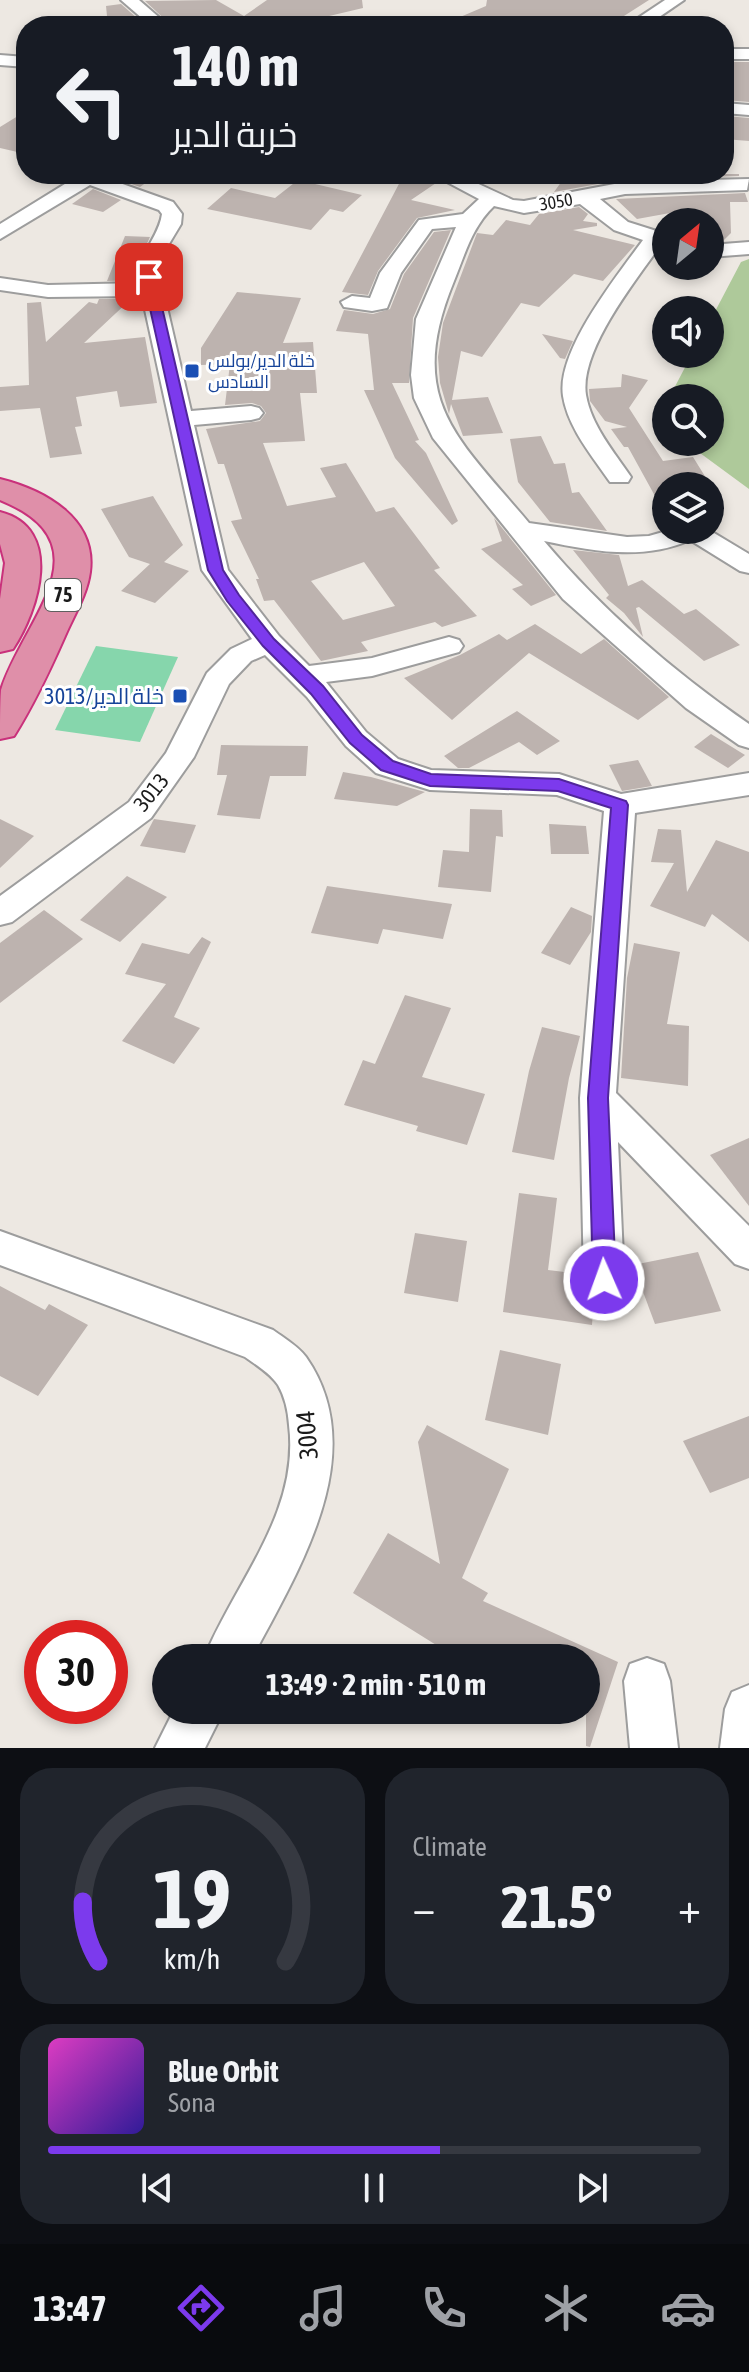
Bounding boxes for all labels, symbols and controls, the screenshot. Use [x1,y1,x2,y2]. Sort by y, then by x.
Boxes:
text: 140 m [172,34,299,98]
icon: left [40,48,144,152]
text: خربة الدير [172,113,297,155]
street label: 3050 [537,188,574,215]
north arrow [652,208,724,280]
map controls [652,208,724,544]
pin [115,243,183,311]
icon: arrive [127,255,171,299]
button: sound [652,296,724,368]
place label: خلة الدير/بولس السادس [208,350,315,393]
marker: خلة الدير/بولس السادس [183,362,201,380]
button: search [652,384,724,456]
button: layers [652,472,724,544]
road number: 75 [45,579,81,611]
place label: 3013/خلة الدير [44,683,164,709]
marker: 3013/خلة الدير [171,687,189,705]
street label: 3013 [128,768,174,816]
position arrow [562,1238,646,1322]
street label: 3004 [290,1409,324,1461]
speed limit sign: 30 [24,1620,128,1724]
text: 13:49 · 2 min · 510 m [266,1667,486,1701]
text: Climate [413,1832,487,1862]
text: 19 [153,1850,231,1946]
text: 21.5° [501,1872,613,1941]
text: − [413,1882,435,1932]
text: + [678,1882,701,1932]
text: km/h [164,1942,221,1975]
text: Blue Orbit [168,2054,279,2088]
text: Sona [168,2088,216,2118]
icon: previous [135,2166,179,2210]
icon: pause [352,2166,396,2210]
icon: next [570,2166,614,2210]
icon: directions [173,2280,229,2336]
icon: music [295,2280,351,2336]
icon: phone [416,2280,472,2336]
icon: climate [538,2280,594,2336]
icon: car [660,2280,716,2336]
text: 13:47 [33,2287,107,2329]

